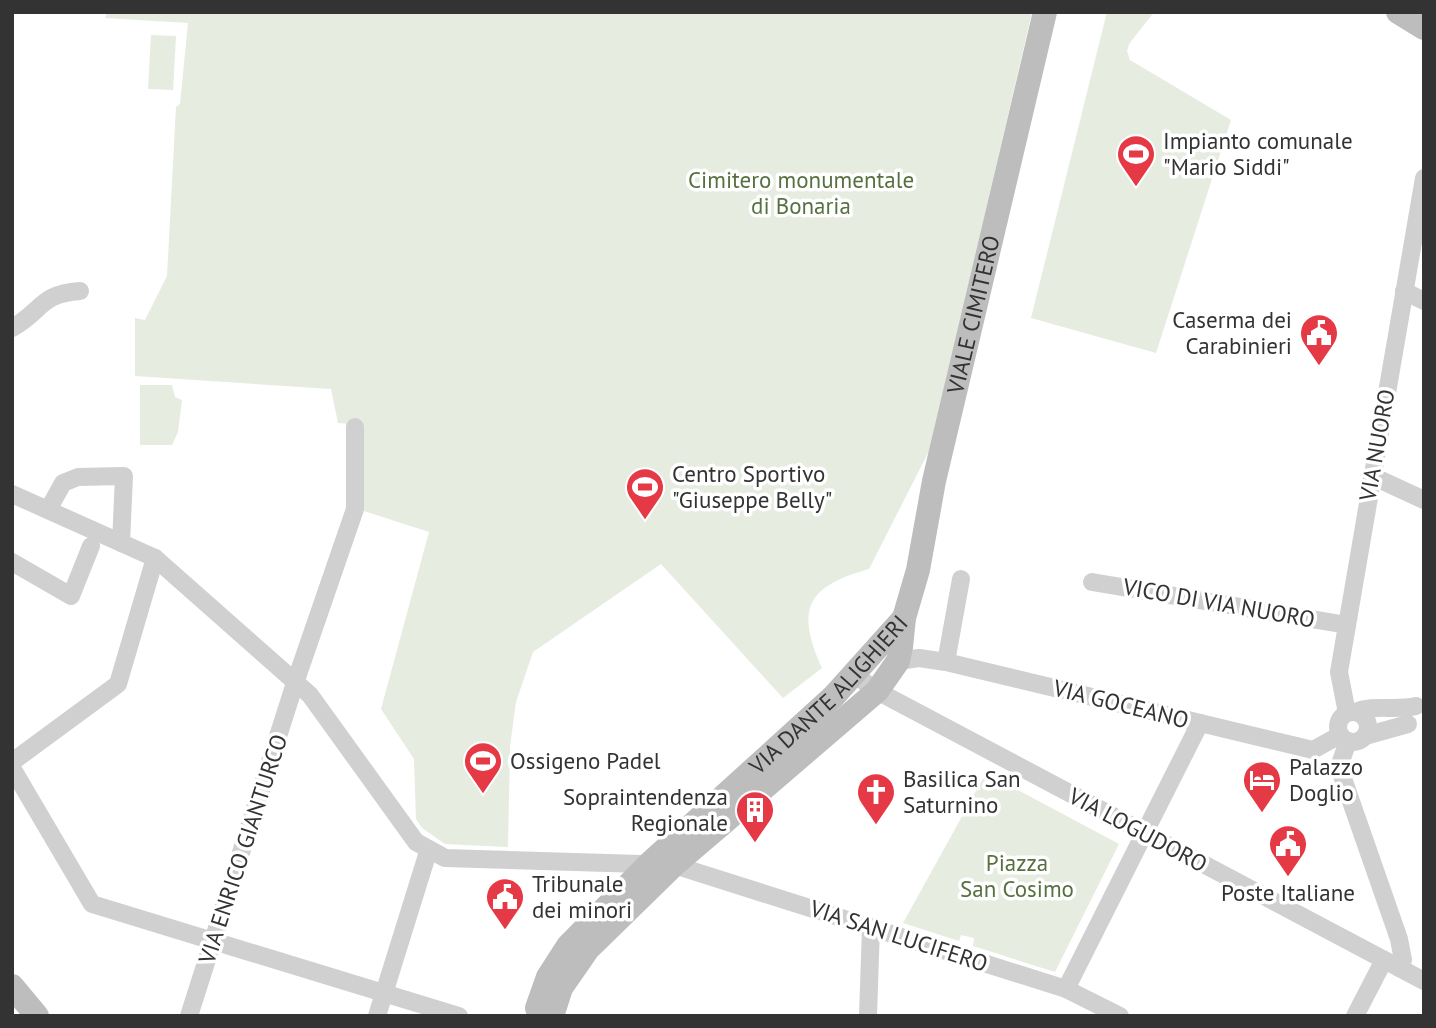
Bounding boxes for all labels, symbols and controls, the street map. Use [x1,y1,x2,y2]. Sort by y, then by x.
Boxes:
place label: Impianto comunale "Mario Siddi" [1163,126,1353,181]
sports icon: Impianto comunale "Mario Siddi" [1115,133,1157,188]
park label: Cimitero monumentale di Bonaria [688,165,914,220]
street label: VIALE CIMITERO [940,232,1006,398]
place label: Caserma dei Carabinieri [1172,305,1292,360]
public building icon: Caserma dei Carabinieri [1298,312,1340,367]
street label: VIA NUORO [1352,387,1401,504]
place label: Centro Sportivo "Giuseppe Belly" [672,459,832,514]
sports icon: Centro Sportivo "Giuseppe Belly" [624,466,666,521]
street label: VICO DI VIA NUORO [1120,571,1317,634]
street label: VIA DANTE ALIGHIERI [742,609,914,781]
street label: VIA GOCEANO [1050,672,1192,734]
street label: VIA ENRICO GIANTURCO [191,731,293,968]
sports icon: Ossigeno Padel [462,740,504,795]
place label: Ossigeno Padel [510,746,661,775]
place label: Palazzo Doglio [1289,752,1363,807]
hotel icon: Palazzo Doglio [1241,759,1283,814]
place label: Basilica San Saturnino [903,764,1021,819]
church icon: Basilica San Saturnino [855,771,897,826]
street label: VIA LOGUDORO [1063,780,1212,878]
place label: Sopraintendenza Regionale [563,782,728,837]
building icon: Sopraintendenza Regionale [734,789,776,844]
public building icon: Poste Italiane [1267,823,1309,878]
park label: Piazza San Cosimo [960,848,1074,903]
place label: Tribunale dei minori [532,869,632,924]
public building icon: Tribunale dei minori [484,876,526,931]
place label: Poste Italiane [1221,878,1355,907]
street label: VIA SAN LUCIFERO [806,893,992,978]

